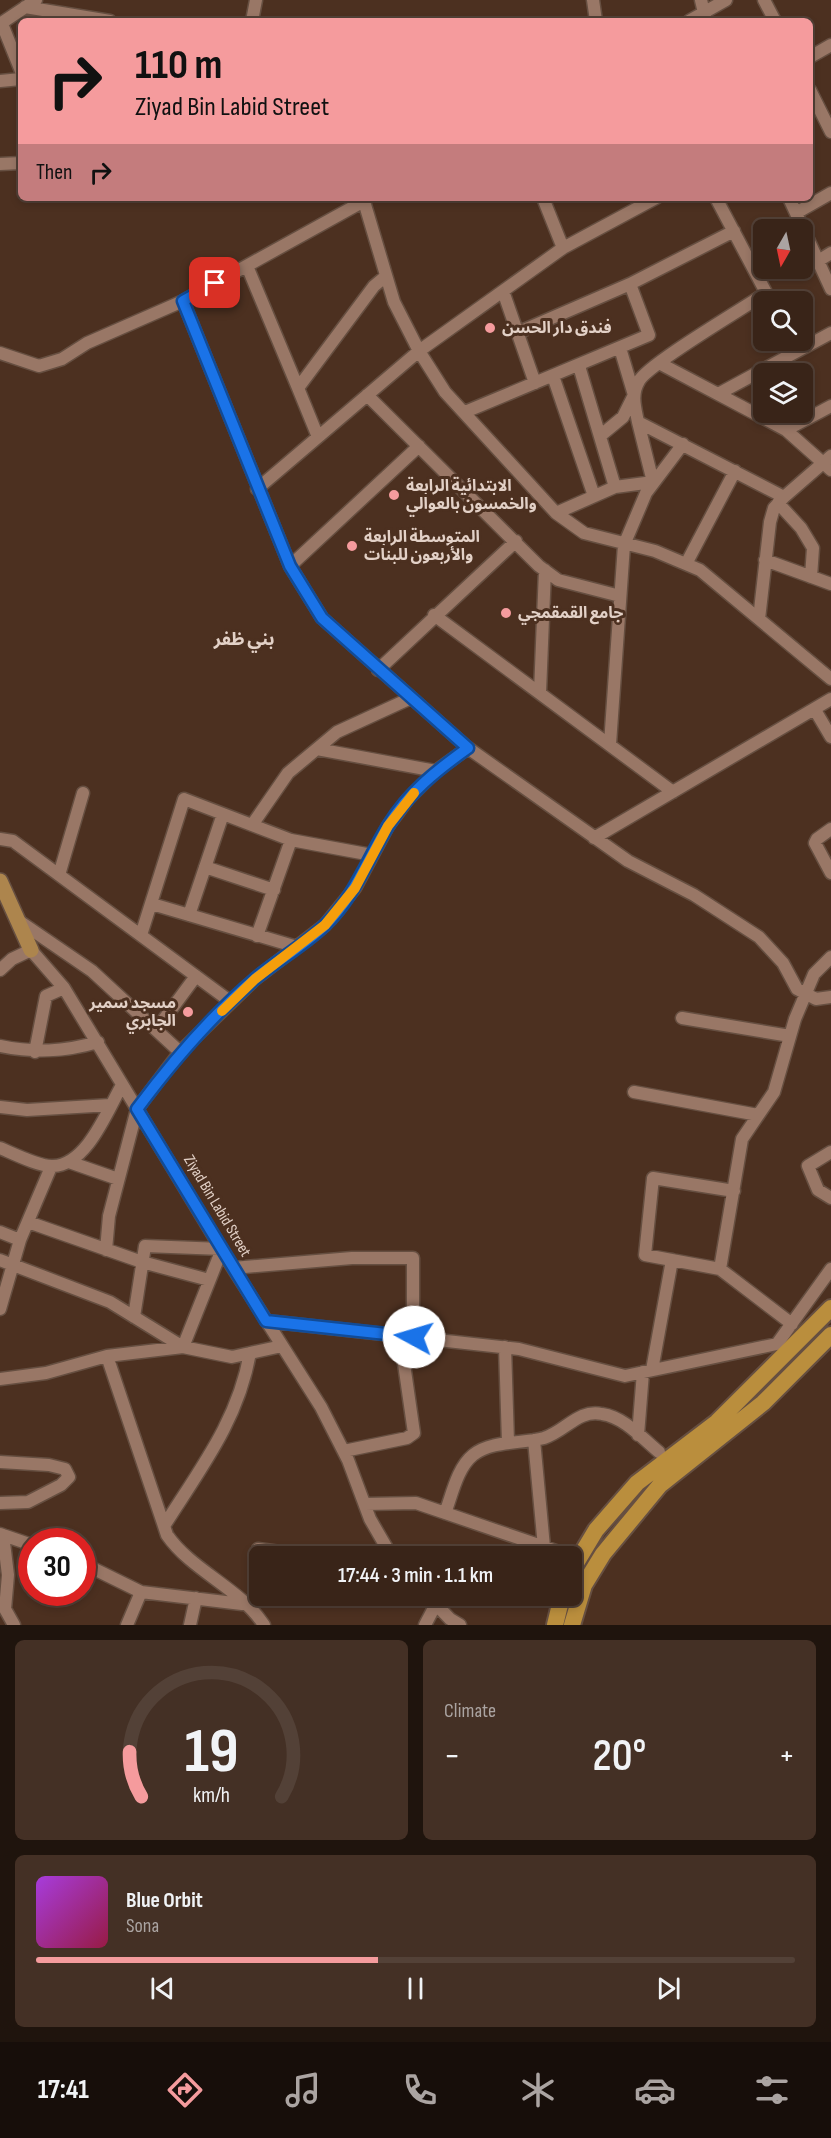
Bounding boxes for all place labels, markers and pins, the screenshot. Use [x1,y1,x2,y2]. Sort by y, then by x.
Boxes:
pin [189,257,240,308]
place label: فندق دار الحسن [502,318,612,338]
marker: فندق دار الحسن [483,321,497,335]
place label: الابتدائية الرابعة والخمسون بالعوالي [406,476,537,516]
marker: الابتدائية الرابعة والخمسون بالعوالي [387,488,401,502]
place label: المتوسطة الرابعة والأربعون للبنات [364,527,480,565]
marker: المتوسطة الرابعة والأربعون للبنات [345,539,359,553]
place label: جامع القمقمجي [518,604,623,625]
marker: جامع القمقمجي [499,606,513,620]
place label: مسجد سمير الجابري [88,994,176,1033]
marker: مسجد سمير الجابري [181,1005,195,1019]

